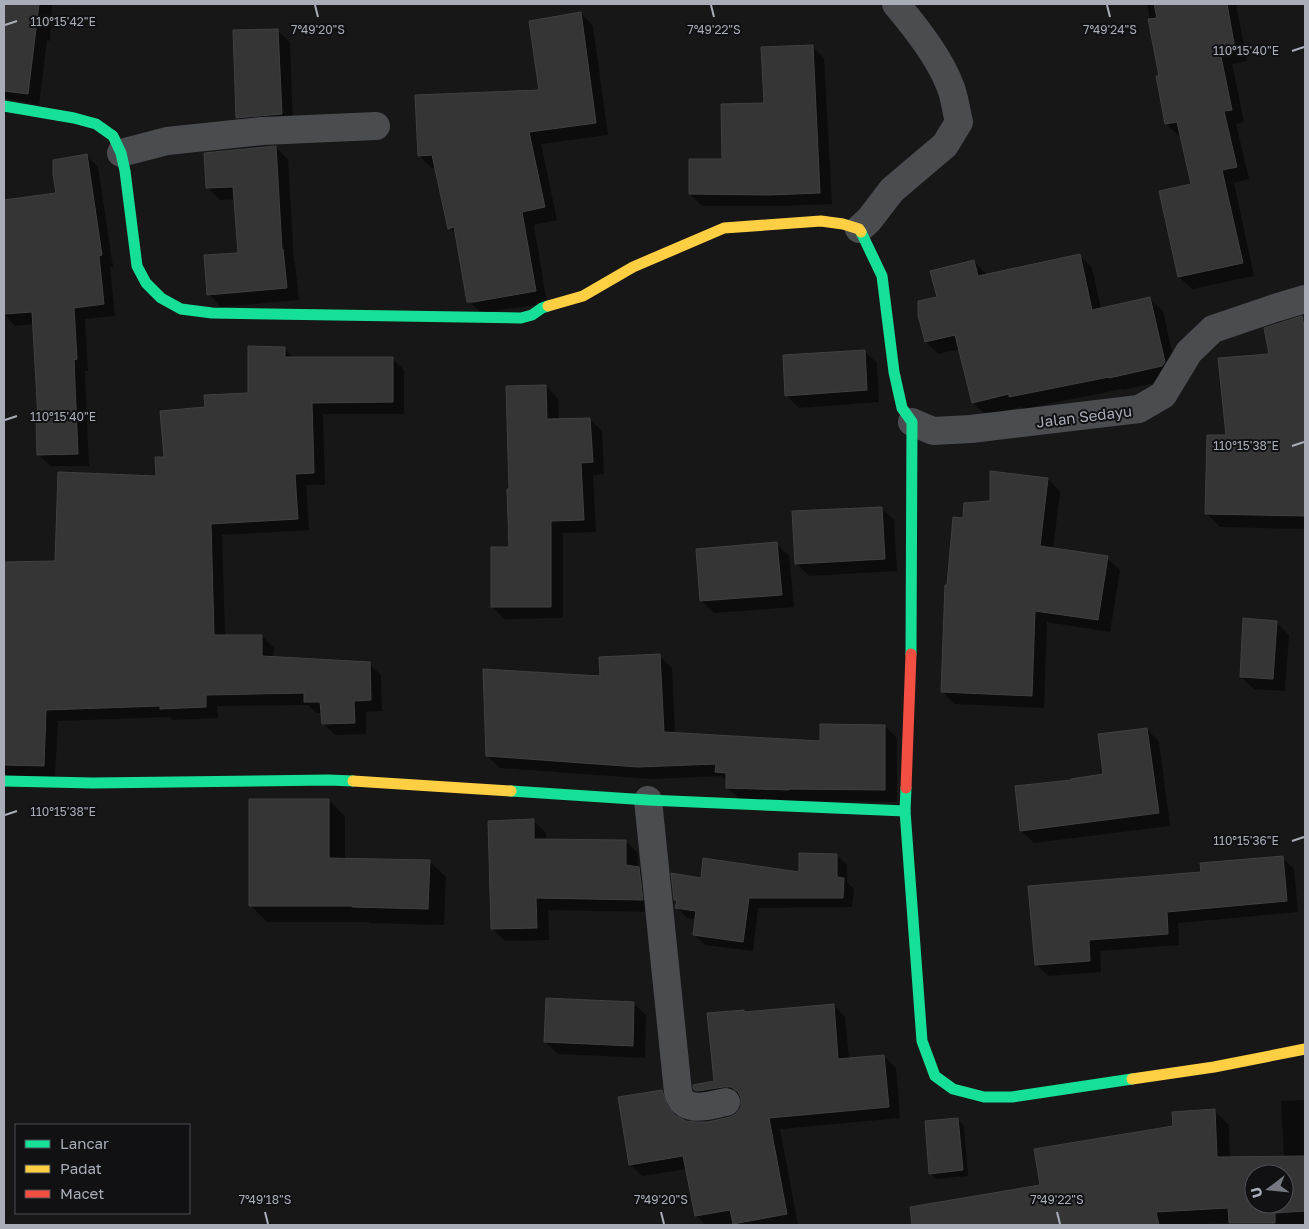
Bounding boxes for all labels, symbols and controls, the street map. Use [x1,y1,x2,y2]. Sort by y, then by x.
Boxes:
text: 110°15'42"E [30,14,96,29]
text: 7°49'20"S [291,22,345,37]
text: 7°49'22"S [687,22,741,37]
text: 7°49'24"S [1083,22,1137,37]
text: 110°15'40"E [1213,43,1279,58]
street label: Jalan Sedayu [1035,401,1133,431]
text: 110°15'40"E [30,409,96,424]
text: 110°15'38"E [1213,438,1279,453]
text: 110°15'38"E [30,804,96,819]
text: 110°15'36"E [1213,833,1279,848]
legend [15,1124,190,1214]
text: Lancar [60,1134,109,1152]
text: Padat [60,1159,102,1177]
north arrow [1244,1164,1294,1214]
text: Macet [60,1184,104,1202]
text: U [1246,1185,1266,1200]
text: 7°49'18"S [239,1192,292,1207]
text: 7°49'20"S [634,1192,688,1207]
text: 7°49'22"S [1030,1192,1084,1207]

